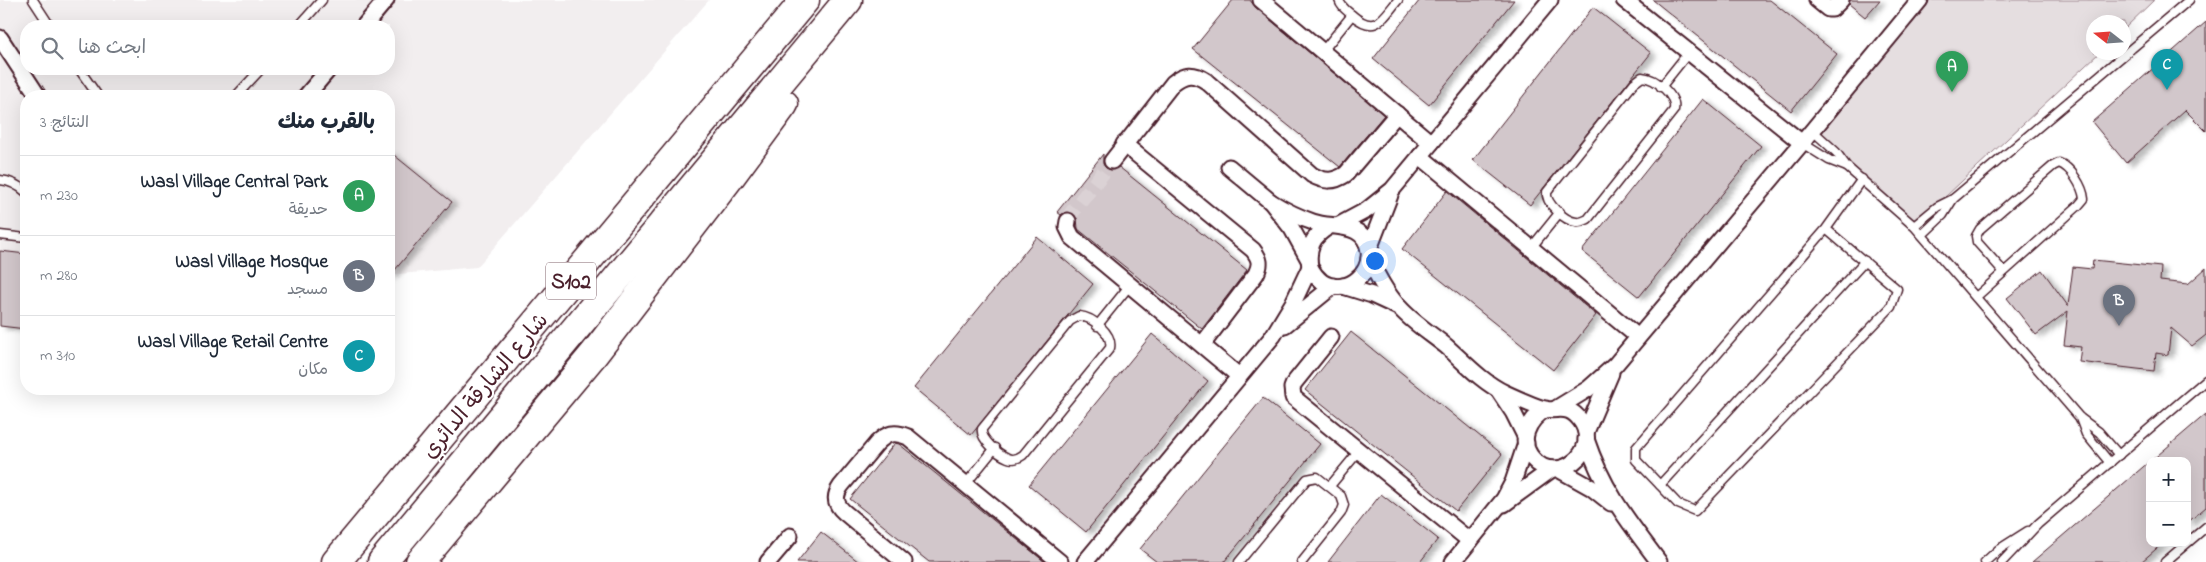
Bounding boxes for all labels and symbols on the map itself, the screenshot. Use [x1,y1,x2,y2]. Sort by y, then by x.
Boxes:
north arrow [2086,15,2131,60]
pin: C [2151,49,2183,90]
pin: A [1936,51,1968,92]
your location [1362,248,1388,274]
road number: S102 [546,262,596,300]
pin: B [2103,285,2135,326]
street label: شارع الشارقة الدائري [415,307,557,467]

